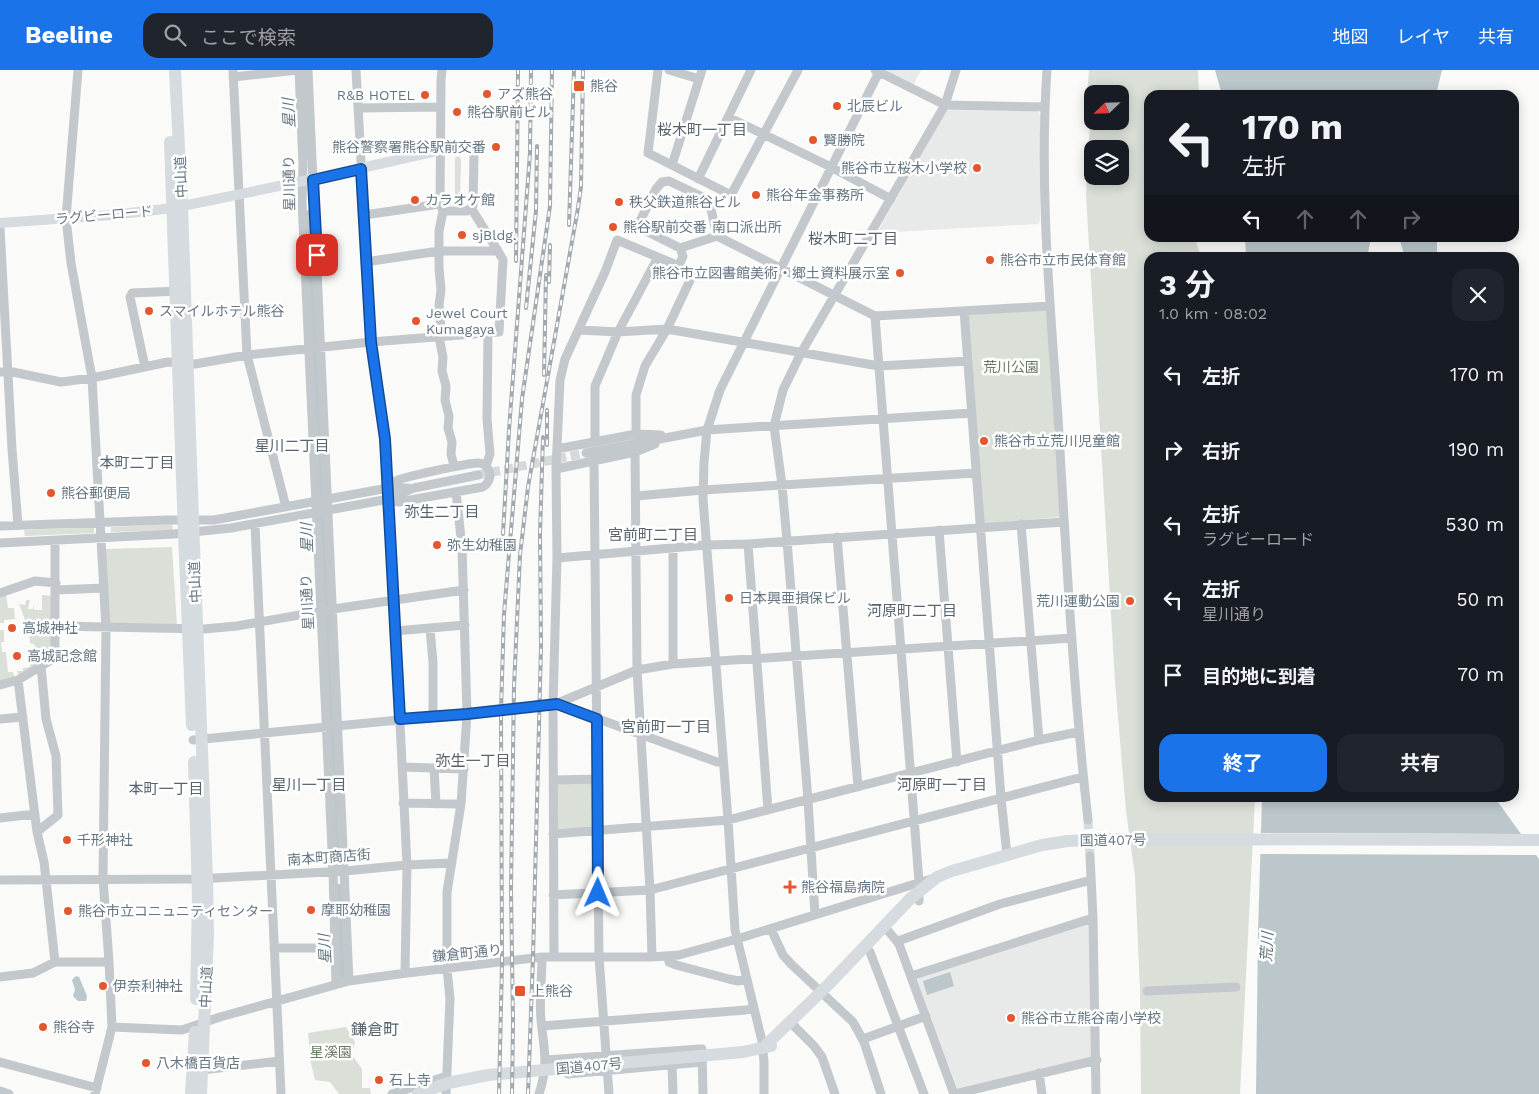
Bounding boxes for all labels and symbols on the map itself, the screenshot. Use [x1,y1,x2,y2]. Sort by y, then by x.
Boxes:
place label: 熊谷 [590,78,618,94]
marker: 熊谷 [572,79,586,93]
north arrow [1084,85,1129,130]
place label: アズ熊谷 [497,86,553,102]
place label: R&B HOTEL [337,87,415,103]
marker: アズ熊谷 [481,88,493,100]
marker: R&B HOTEL [419,89,431,101]
water label: 星川 [279,96,299,128]
place label: 北辰ビル [847,98,903,114]
marker: 北辰ビル [831,100,843,112]
place label: 熊谷駅前ビル [467,104,551,120]
marker: 熊谷駅前ビル [451,106,463,118]
district label: 桜木町一丁目 [657,121,747,139]
place label: 賢勝院 [823,132,865,148]
marker: 賢勝院 [807,134,819,146]
place label: 熊谷警察署熊谷駅前交番 [332,139,486,155]
marker: 熊谷警察署熊谷駅前交番 [490,141,502,153]
street label: 星川通り [281,155,297,211]
street label: 中山道 [172,156,190,198]
place label: 熊谷市立桜木小学校 [841,160,967,176]
marker: 熊谷市立桜木小学校 [971,162,983,174]
place label: 熊谷年金事務所 [766,187,864,203]
marker: 熊谷年金事務所 [750,189,762,201]
place label: カラオケ館 [425,192,495,208]
marker: カラオケ館 [409,194,421,206]
place label: 秩父鉄道熊谷ビル [629,194,741,210]
marker: 秩父鉄道熊谷ビル [613,196,625,208]
street label: ラグビーロード [54,203,154,227]
place label: 熊谷駅前交番 南口派出所 [623,219,782,235]
marker: 熊谷駅前交番 南口派出所 [607,221,619,233]
place label: sjBldg. [472,227,516,243]
marker: sjBldg. [456,229,468,241]
district label: 桜木町二丁目 [808,230,898,248]
pin [296,234,338,276]
place label: 熊谷市立市民体育館 [1000,252,1126,268]
marker: 熊谷市立市民体育館 [984,254,996,266]
place label: 熊谷市立図書館美術・郷土資料展示室 [652,265,890,281]
marker: 熊谷市立図書館美術・郷土資料展示室 [894,267,906,279]
place label: スマイルホテル熊谷 [159,303,285,319]
marker: スマイルホテル熊谷 [143,305,155,317]
place label: Jewel Court Kumagaya [426,305,508,337]
marker: Jewel Court Kumagaya [410,315,422,327]
park label: 荒川公園 [983,359,1039,375]
place label: 熊谷市立荒川児童館 [994,433,1120,449]
marker: 熊谷市立荒川児童館 [978,435,990,447]
district label: 星川二丁目 [254,437,330,455]
district label: 本町二丁目 [99,454,175,472]
place label: 熊谷郵便局 [61,485,131,501]
marker: 熊谷郵便局 [45,487,57,499]
district label: 弥生二丁目 [404,503,480,521]
water label: 星川 [297,521,317,553]
district label: 宮前町二丁目 [608,526,698,544]
place label: 弥生幼稚園 [447,537,517,553]
marker: 弥生幼稚園 [431,539,443,551]
street label: 中山道 [186,561,204,603]
street label: 星川通り [298,574,316,630]
place label: 日本興亜損保ビル [739,590,851,606]
marker: 日本興亜損保ビル [723,592,735,604]
place label: 荒川運動公園 [1036,593,1120,609]
marker: 荒川運動公園 [1124,595,1136,607]
district label: 河原町二丁目 [867,602,957,620]
place label: 高城神社 [22,620,78,636]
marker: 高城神社 [6,622,18,634]
place label: 高城記念館 [27,648,97,664]
marker: 高城記念館 [11,650,23,662]
district label: 宮前町一丁目 [621,718,711,736]
district label: 弥生一丁目 [435,752,511,770]
district label: 星川一丁目 [271,776,347,794]
district label: 河原町一丁目 [897,776,987,794]
district label: 本町一丁目 [128,780,204,798]
street label: 国道407号 [1079,831,1147,849]
place label: 千形神社 [77,832,133,848]
marker: 千形神社 [61,834,73,846]
street label: 南本町商店街 [287,846,371,868]
position arrow [571,866,623,918]
place label: 熊谷福島病院 [801,879,885,895]
marker: 熊谷福島病院 [783,880,797,894]
place label: 摩耶幼稚園 [321,902,391,918]
place label: 熊谷市立コニュニティセンター [78,903,273,919]
marker: 摩耶幼稚園 [305,904,317,916]
marker: 熊谷市立コニュニティセンター [62,905,74,917]
water label: 荒川 [1257,930,1277,962]
water label: 星川 [315,932,335,964]
street label: 鎌倉町通り [431,941,503,965]
street label: 中山道 [197,966,215,1008]
place label: 伊奈利神社 [113,978,183,994]
marker: 伊奈利神社 [97,980,109,992]
place label: 上熊谷 [531,983,573,999]
marker: 上熊谷 [513,984,527,998]
place label: 熊谷市立熊谷南小学校 [1021,1010,1161,1026]
marker: 熊谷市立熊谷南小学校 [1005,1012,1017,1024]
place label: 熊谷寺 [53,1019,95,1035]
district label: 鎌倉町 [351,1020,399,1039]
marker: 熊谷寺 [37,1021,49,1033]
park label: 星溪園 [310,1044,352,1060]
place label: 八木橋百貨店 [156,1055,240,1071]
street label: 国道407号 [555,1055,623,1077]
marker: 八木橋百貨店 [140,1057,152,1069]
place label: 石上寺 [389,1072,431,1088]
marker: 石上寺 [373,1074,385,1086]

